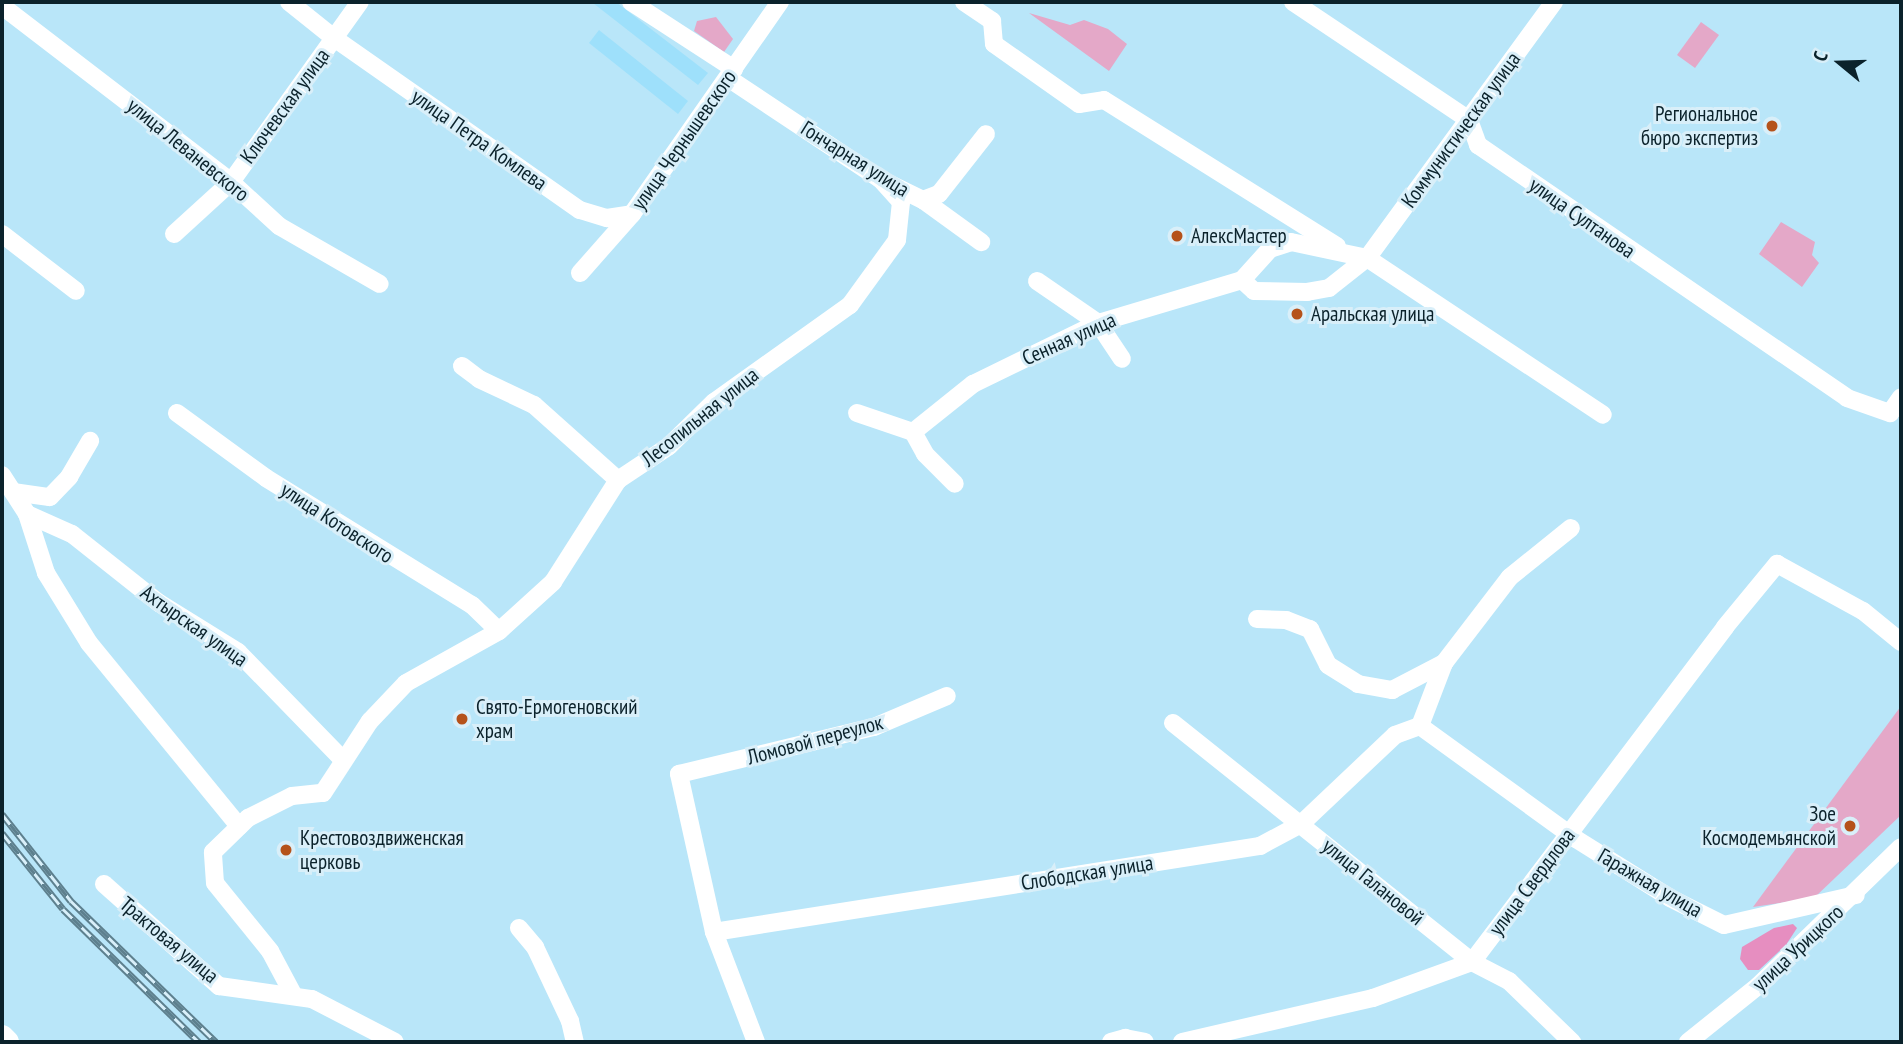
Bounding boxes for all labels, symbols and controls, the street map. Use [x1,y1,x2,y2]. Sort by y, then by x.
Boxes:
north arrow [1805,28,1875,98]
street label: Ключевская улица [235,44,335,168]
street label: Коммунистическая улица [1396,47,1526,213]
text: С [1807,48,1833,64]
street label: улица Чернышевского [626,65,742,215]
street label: улица Петра Комлева [406,84,552,196]
street label: улица Леваневского [122,93,254,207]
place label: Региональное бюро экспертиз [1641,101,1758,151]
street label: Гончарная улица [796,116,914,202]
marker: Региональное бюро экспертиз [1764,118,1780,134]
street label: улица Султанова [1524,172,1640,264]
place label: АлексМастер [1191,223,1287,249]
marker: АлексМастер [1169,228,1185,244]
place label: Аральская улица [1311,301,1434,327]
marker: Аральская улица [1289,306,1305,322]
street label: Сенная улица [1018,307,1120,371]
street label: Лесопильная улица [636,362,764,472]
street label: улица Котовского [276,477,398,569]
street label: Ахтырская улица [136,580,252,672]
place label: Свято-Ермогеновский храм [476,694,637,744]
street label: Ломовой переулок [744,710,886,770]
marker: Свято-Ермогеновский храм [454,711,470,727]
place label: Зое Космодемьянской [1702,801,1836,851]
marker: Зое Космодемьянской [1842,818,1858,834]
street label: улица Свердлова [1484,824,1580,940]
place label: Крестовоздвиженская церковь [300,825,464,875]
street label: улица Галановой [1317,833,1429,931]
marker: Крестовоздвиженская церковь [278,842,294,858]
street label: Гаражная улица [1593,843,1707,923]
street label: Слободская улица [1019,850,1155,896]
street label: Трактовая улица [114,891,224,989]
street label: улица Урицкого [1747,899,1849,997]

